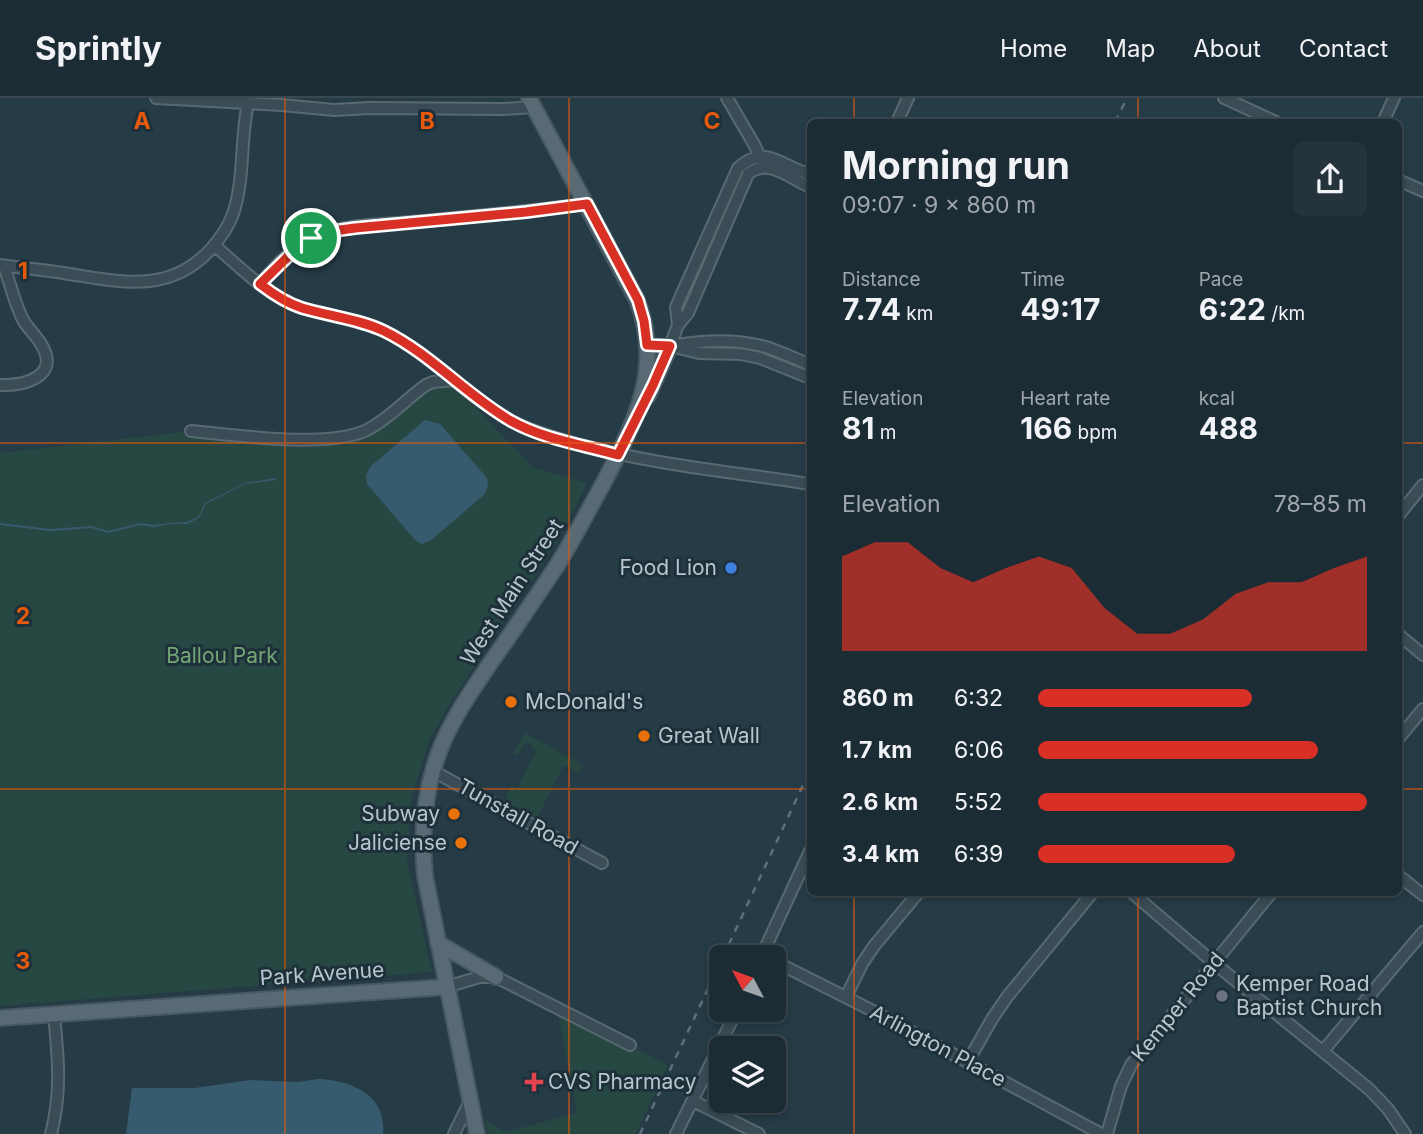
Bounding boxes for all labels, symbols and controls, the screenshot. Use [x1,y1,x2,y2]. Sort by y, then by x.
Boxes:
text: Sprintly [35,28,162,68]
text: Home [1000,34,1067,63]
text: Map [1105,34,1155,63]
text: About [1193,34,1261,63]
text: Contact [1299,34,1388,63]
text: A [133,107,151,135]
text: B [419,107,435,135]
text: C [703,107,721,135]
text: Morning run [842,142,1070,188]
button: share [1293,142,1367,216]
text: 09:07 · 9 × 860 m [842,191,1036,219]
pin [281,208,341,268]
icon: arrive [292,219,330,257]
text: 1 [18,257,28,285]
text: Distance [842,268,920,291]
text: Time [1020,268,1065,291]
text: Pace [1199,268,1243,291]
text: 7.74 [842,291,901,327]
text: 49:17 [1020,291,1101,327]
text: 6:22 [1199,291,1266,327]
text: km [901,302,933,325]
text: /km [1266,302,1305,325]
text: Elevation [842,387,923,410]
text: Heart rate [1020,387,1110,410]
text: kcal [1199,387,1235,410]
text: 81 [842,410,874,446]
text: 166 [1020,410,1072,446]
text: 488 [1199,410,1258,446]
text: m [874,421,896,444]
text: bpm [1072,421,1118,444]
text: Elevation [842,490,941,518]
text: 78–85 m [1274,490,1367,518]
street label: West Main Street [455,514,568,669]
place label: Food Lion [620,555,717,580]
marker: Food Lion [723,560,739,576]
text: 2 [16,602,30,630]
park label: Ballou Park [166,643,278,668]
text: 860 m [842,684,914,712]
text: 6:32 [954,684,1003,712]
place label: McDonald's [525,689,643,714]
marker: McDonald's [503,694,519,710]
place label: Great Wall [658,723,760,748]
marker: Great Wall [636,728,652,744]
text: 1.7 km [842,736,912,764]
text: 6:06 [954,736,1004,764]
street label: Tunstall Road [454,773,583,860]
text: 2.6 km [842,788,918,816]
text: 5:52 [954,788,1003,816]
place label: Subway [361,801,440,826]
marker: Subway [446,806,462,822]
place label: Jaliciense [348,830,447,855]
marker: Jaliciense [453,835,469,851]
text: 3.4 km [842,840,919,868]
text: 6:39 [954,840,1003,868]
north arrow [709,945,786,1022]
map controls [709,945,786,1113]
text: 3 [16,947,30,975]
street label: Kemper Road [1126,947,1229,1066]
street label: Park Avenue [259,957,385,990]
place label: Kemper Road Baptist Church [1236,971,1382,1020]
marker: Kemper Road Baptist Church [1214,988,1230,1004]
street label: Arlington Place [866,999,1010,1092]
button: layers [709,1036,786,1113]
place label: CVS Pharmacy [548,1069,697,1094]
marker: CVS Pharmacy [526,1074,542,1090]

